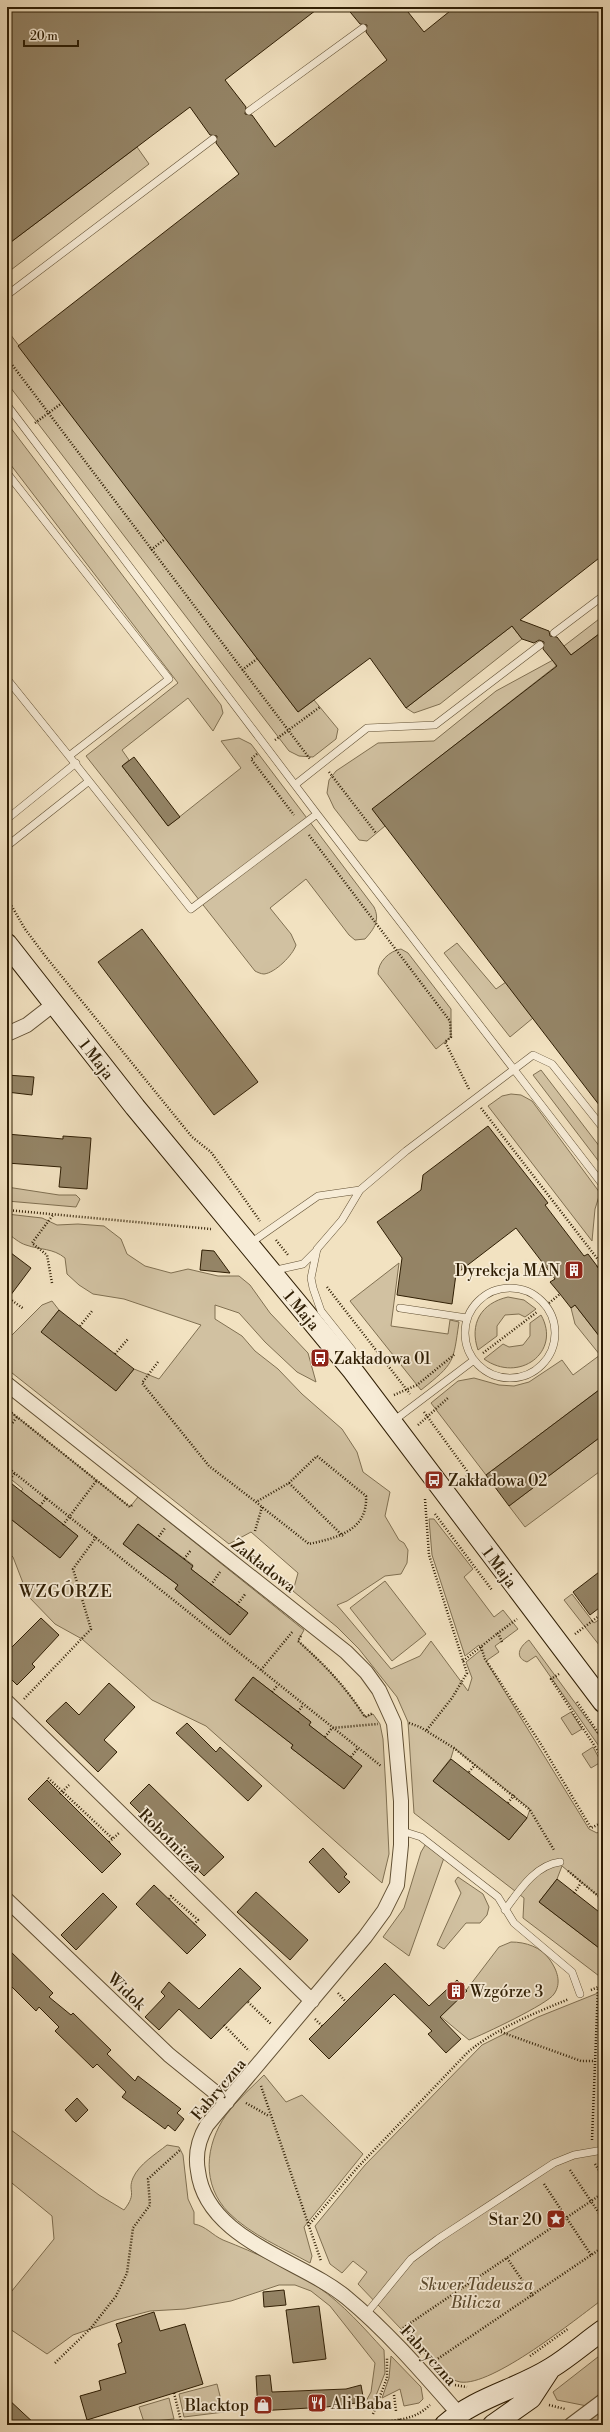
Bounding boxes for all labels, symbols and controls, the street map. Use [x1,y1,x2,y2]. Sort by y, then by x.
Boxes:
scale bar [24,22,78,48]
text: 20 m [30,29,58,44]
street label: 1 Maja [74,1035,119,1084]
building icon: Dyrekcja MAN [563,1259,585,1281]
place label: Dyrekcja MAN [455,1261,560,1281]
street label: 1 Maja [279,1287,324,1335]
bus stop icon: Zakładowa 01 [309,1347,331,1369]
place label: Zakładowa 01 [334,1349,431,1369]
bus stop icon: Zakładowa 02 [423,1469,445,1491]
place label: Zakładowa 02 [448,1471,548,1491]
street label: Zakładowa [227,1534,300,1598]
street label: 1 Maja [477,1543,521,1593]
district label: WZGÓRZE [18,1580,113,1603]
street label: Robotnicza [134,1805,207,1877]
street label: Widok [102,1968,151,2016]
building icon: Wzgórze 3 [445,1980,467,2002]
place label: Wzgórze 3 [469,1982,543,2002]
street label: Fabryczna [187,2054,251,2125]
place icon: Star 20 [545,2208,567,2230]
place label: Star 20 [489,2210,542,2230]
park label: Skwer Tadeusza Bilicza [419,2275,533,2313]
street label: Fabryczna [396,2321,461,2391]
restaurant icon: Ali Baba [306,2392,328,2414]
shop icon: Blacktop [252,2394,274,2416]
place label: Ali Baba [330,2394,393,2414]
place label: Blacktop [184,2396,249,2416]

